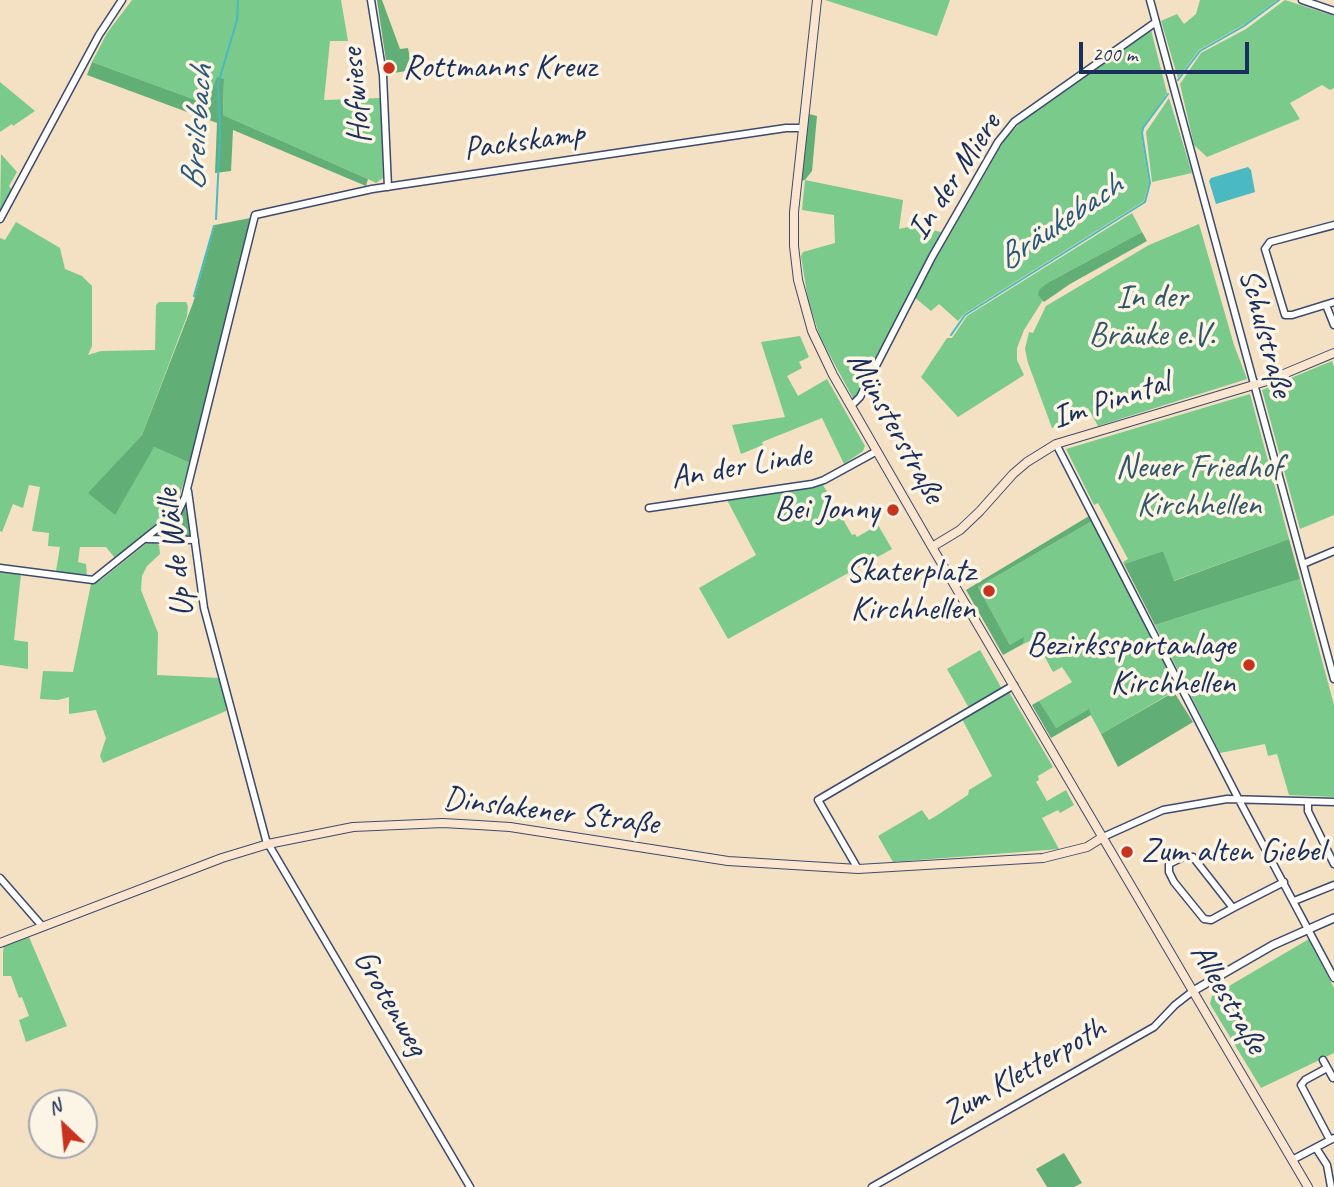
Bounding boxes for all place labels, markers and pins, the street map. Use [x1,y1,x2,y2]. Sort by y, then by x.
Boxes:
place label: Rottmanns Kreuz [403,48,596,88]
marker: Rottmanns Kreuz [381,60,397,76]
place label: Bei Jonny [775,490,879,530]
marker: Bei Jonny [885,502,901,518]
place label: Skaterplatz Kirchhellen [846,552,975,630]
marker: Skaterplatz Kirchhellen [981,583,997,599]
place label: Bezirkssportanlage Kirchhellen [1027,626,1235,704]
marker: Bezirkssportanlage Kirchhellen [1241,657,1257,673]
place label: Zum alten Giebel [1141,832,1324,872]
marker: Zum alten Giebel [1119,844,1135,860]

